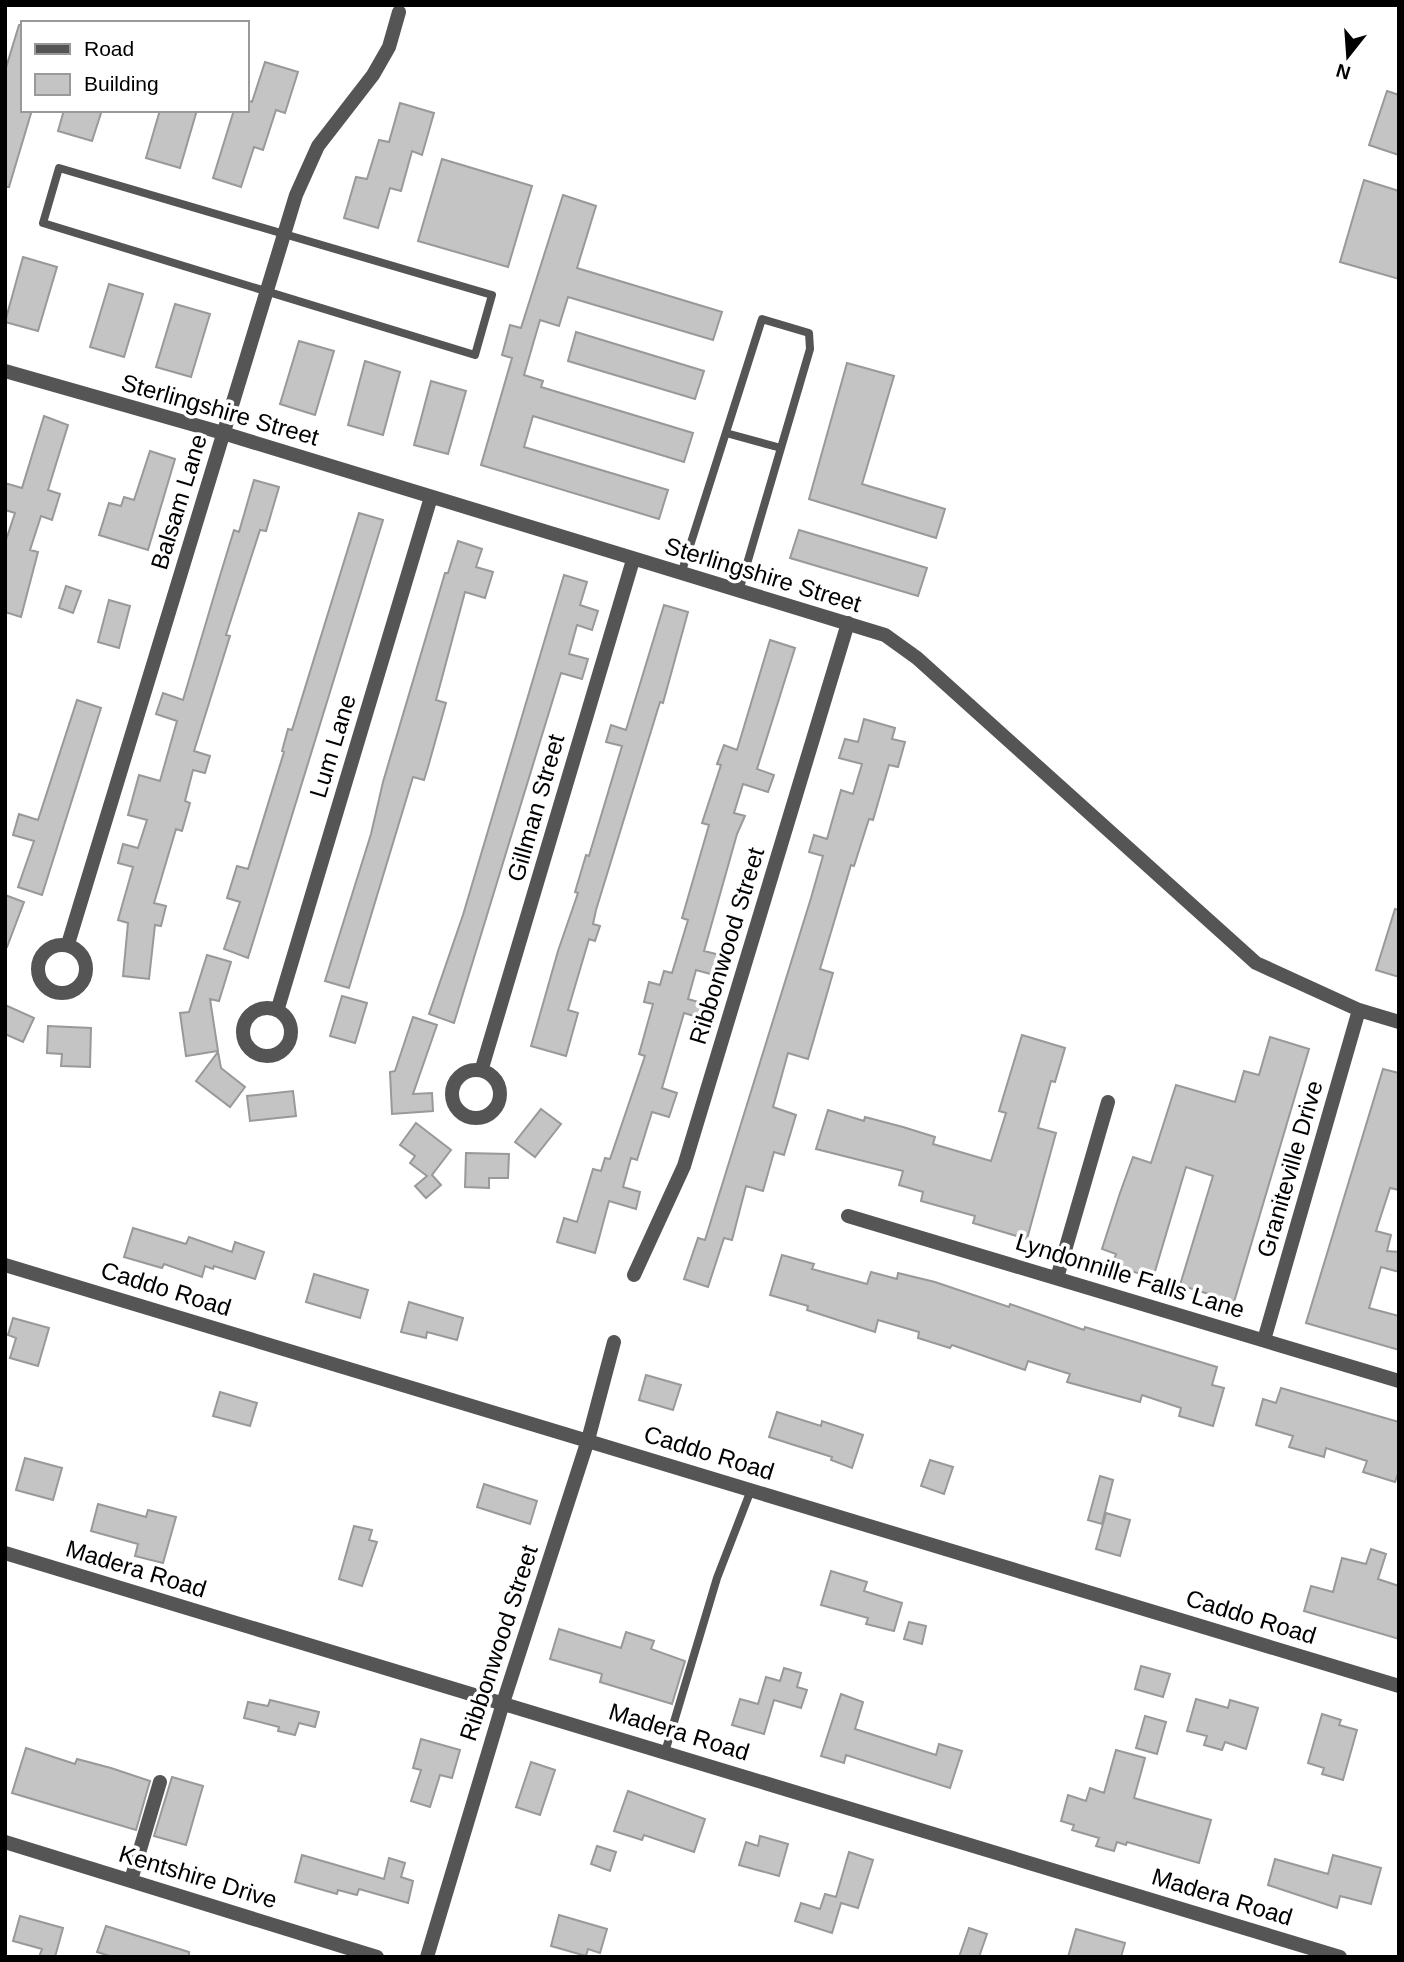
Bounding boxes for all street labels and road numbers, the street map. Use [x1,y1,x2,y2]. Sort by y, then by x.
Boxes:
street label: Sterlingshire Street [118,368,322,451]
street label: Balsam Lane [145,431,212,573]
street label: Sterlingshire Street [662,532,865,617]
street label: Lum Lane [304,691,361,801]
street label: Gillman Street [502,731,570,885]
street label: Ribbonwood Street [684,844,769,1047]
street label: Graniteville Drive [1251,1077,1328,1260]
street label: Lyndonnille Falls Lane [1012,1228,1248,1323]
street label: Caddo Road [98,1256,235,1321]
street label: Caddo Road [641,1420,778,1485]
street label: Madera Road [63,1534,210,1603]
street label: Ribbonwood Street [454,1541,543,1744]
street label: Caddo Road [1183,1584,1320,1649]
street label: Madera Road [606,1697,753,1766]
street label: Kentshire Drive [116,1840,281,1913]
street label: Madera Road [1149,1862,1296,1931]

